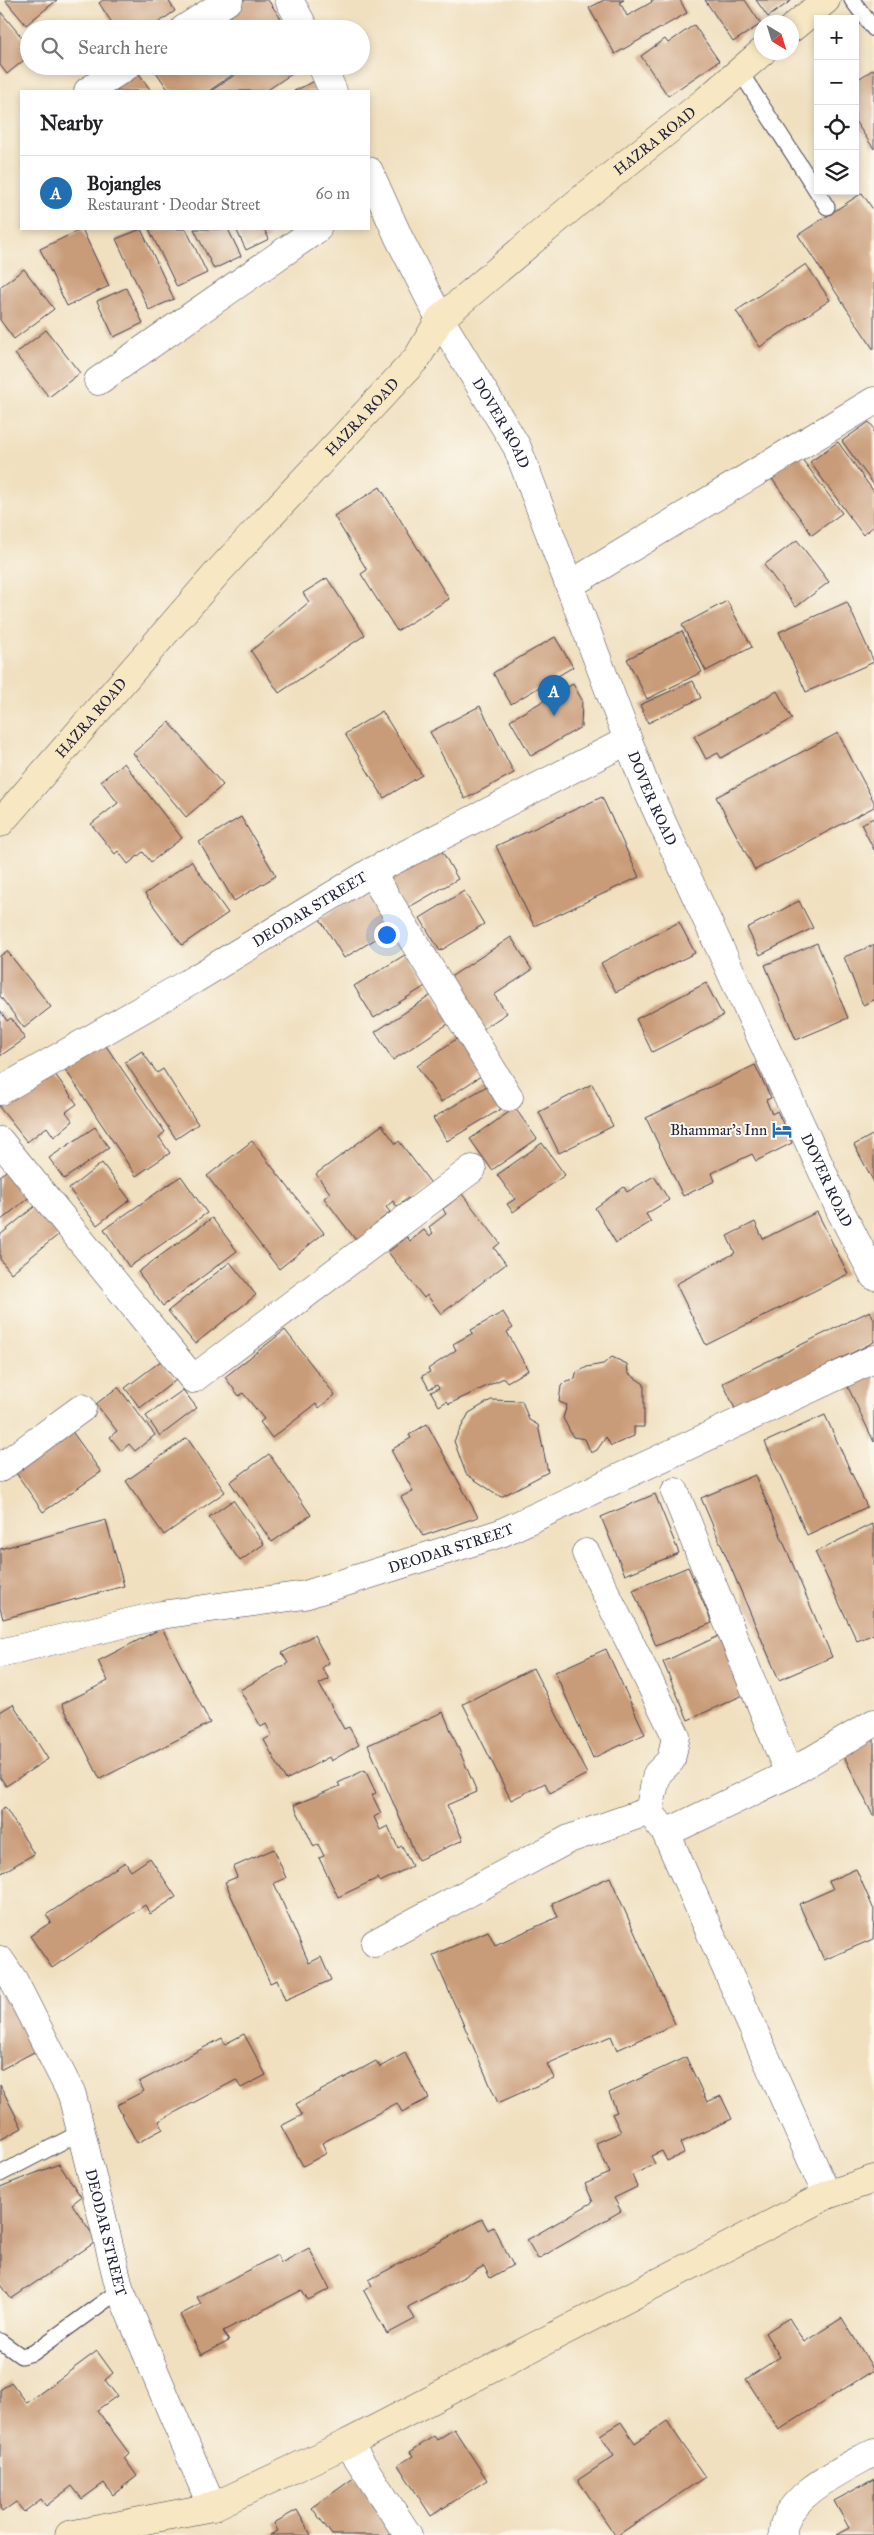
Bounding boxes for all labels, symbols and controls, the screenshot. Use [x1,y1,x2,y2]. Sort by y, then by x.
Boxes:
north arrow [754,15,799,60]
map controls [814,15,859,195]
button: + [814,15,859,60]
search box [20,20,370,75]
icon: search [38,34,66,62]
text: Search here [78,36,168,59]
button: − [814,60,859,105]
street label: HAZRA ROAD [610,103,700,179]
button: locate [814,105,859,150]
text: Nearby [40,110,103,136]
button: layers [814,150,859,195]
text: Bojangles [87,172,161,195]
text: A [51,184,61,203]
text: 60 m [316,184,350,203]
text: Restaurant · Deodar Street [87,195,260,214]
street label: HAZRA ROAD [321,374,403,460]
street label: DOVER ROAD [468,374,533,471]
street label: HAZRA ROAD [52,674,131,762]
pin: A [538,675,570,716]
street label: DOVER ROAD [624,748,681,849]
street label: DEODAR STREET [249,868,370,951]
your location [374,922,400,948]
hotel icon: Bhammar's Inn [771,1119,793,1141]
place label: Bhammar's Inn [670,1121,767,1139]
street label: DOVER ROAD [797,1131,856,1230]
street label: DEODAR STREET [386,1519,516,1577]
street label: DEODAR STREET [82,2167,131,2299]

